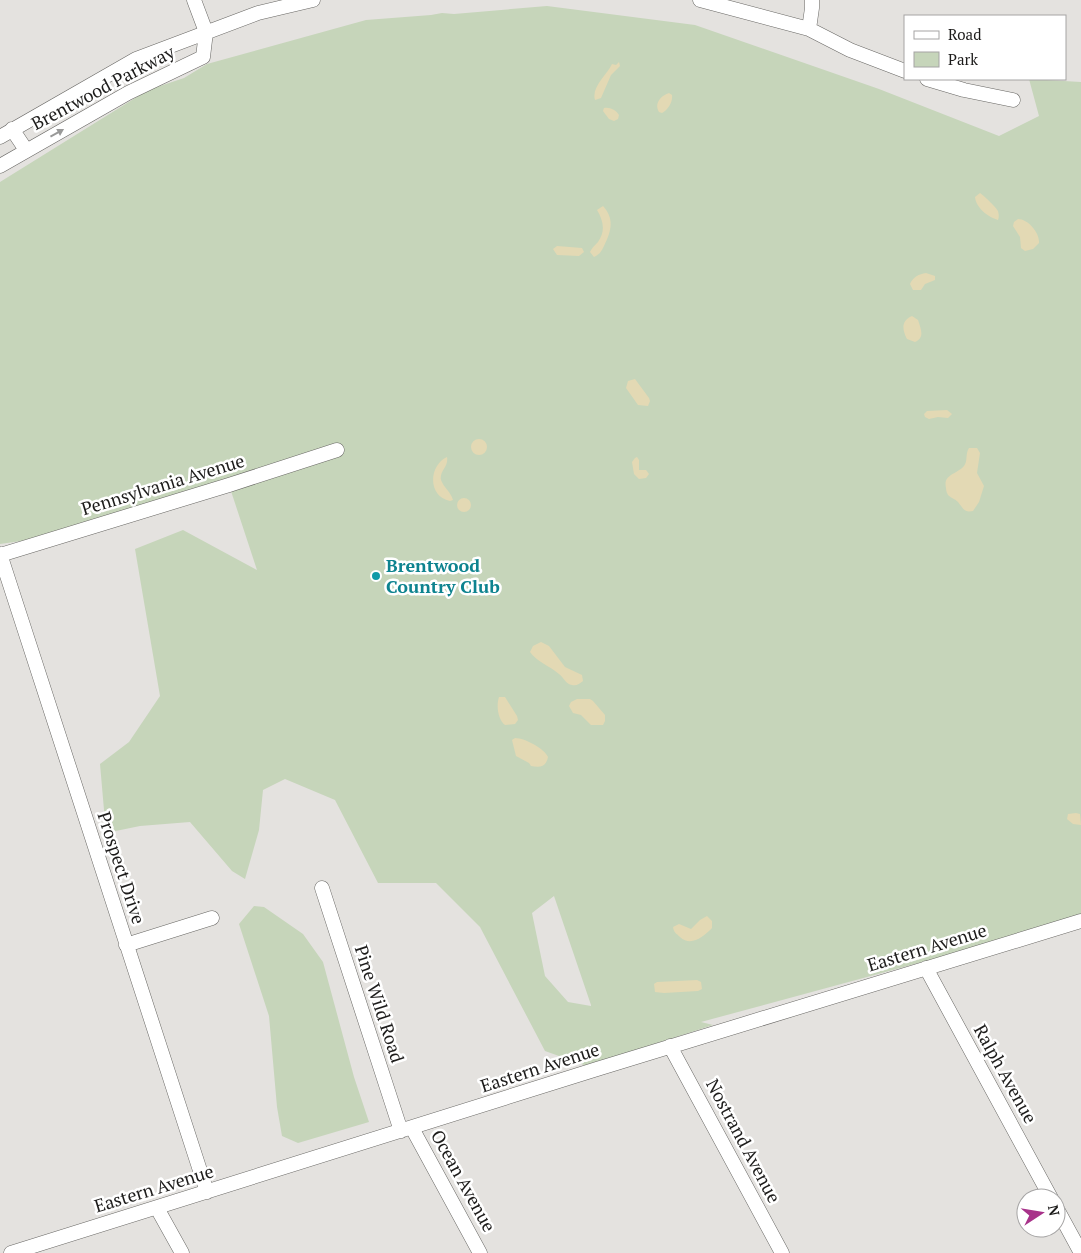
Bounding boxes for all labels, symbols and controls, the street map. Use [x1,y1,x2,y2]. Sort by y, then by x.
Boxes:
legend [904,15,1066,80]
text: Road [948,24,981,44]
street label: Brentwood Parkway [27,39,179,135]
text: Park [948,49,978,69]
one-way arrow [51,128,64,137]
street label: Pennsylvania Avenue [78,448,247,520]
place label: Brentwood Country Club [386,553,500,598]
marker: Brentwood Country Club [370,570,382,582]
street label: Prospect Drive [92,808,151,927]
street label: Eastern Avenue [864,917,989,977]
street label: Pine Wild Road [350,942,410,1066]
street label: Ralph Avenue [969,1020,1043,1127]
street label: Eastern Avenue [477,1037,602,1098]
street label: Nostrand Avenue [701,1074,787,1207]
street label: Ocean Avenue [426,1125,502,1236]
street label: Eastern Avenue [91,1158,216,1218]
north arrow [1016,1188,1066,1238]
text: N [1044,1203,1065,1218]

